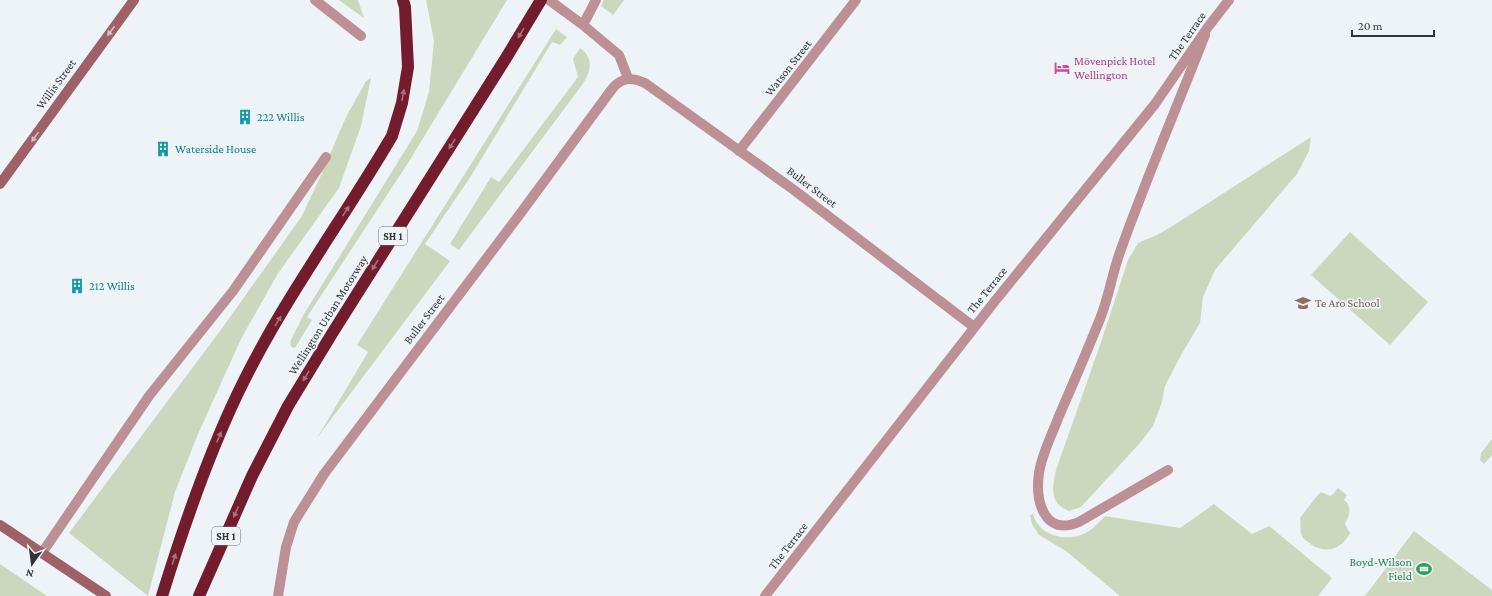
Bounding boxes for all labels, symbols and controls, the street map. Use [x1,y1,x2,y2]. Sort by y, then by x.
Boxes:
street label: The Terrace [1165,9,1209,63]
scale bar [1352,12,1434,38]
text: 20 m [1358,19,1383,33]
one-way arrow [107,26,115,37]
one-way arrow [517,27,524,39]
street label: Watson Street [762,36,815,99]
place label: Mövenpick Hotel Wellington [1074,54,1156,82]
street label: Willis Street [33,55,79,112]
hotel icon: Mövenpick Hotel Wellington [1053,59,1071,77]
one-way arrow [400,89,406,101]
building icon: 222 Willis [236,108,254,126]
place label: 222 Willis [257,110,305,124]
one-way arrow [31,131,39,142]
one-way arrow [448,139,456,149]
building icon: Waterside House [154,140,172,158]
place label: Waterside House [175,142,256,156]
street label: Buller Street [784,164,841,211]
one-way arrow [343,205,350,216]
road number: SH 1 [379,227,407,245]
street label: Wellington Urban Motorway [285,252,371,377]
one-way arrow [371,260,379,270]
street label: The Terrace [964,264,1010,316]
building icon: 212 Willis [68,277,86,295]
place label: 212 Willis [89,279,135,293]
street label: Buller Street [401,290,448,347]
school or university icon: Te Aro School [1294,294,1312,312]
place label: Te Aro School [1315,296,1380,310]
one-way arrow [274,315,281,327]
one-way arrow [303,370,310,382]
one-way arrow [216,431,222,442]
one-way arrow [233,506,239,518]
street label: The Terrace [765,520,811,572]
road number: SH 1 [212,527,240,545]
north arrow [12,544,52,584]
one-way arrow [171,552,177,564]
place label: Boyd-Wilson Field [1349,555,1413,583]
sports icon: Boyd-Wilson Field [1415,560,1433,578]
text: N [24,567,35,580]

